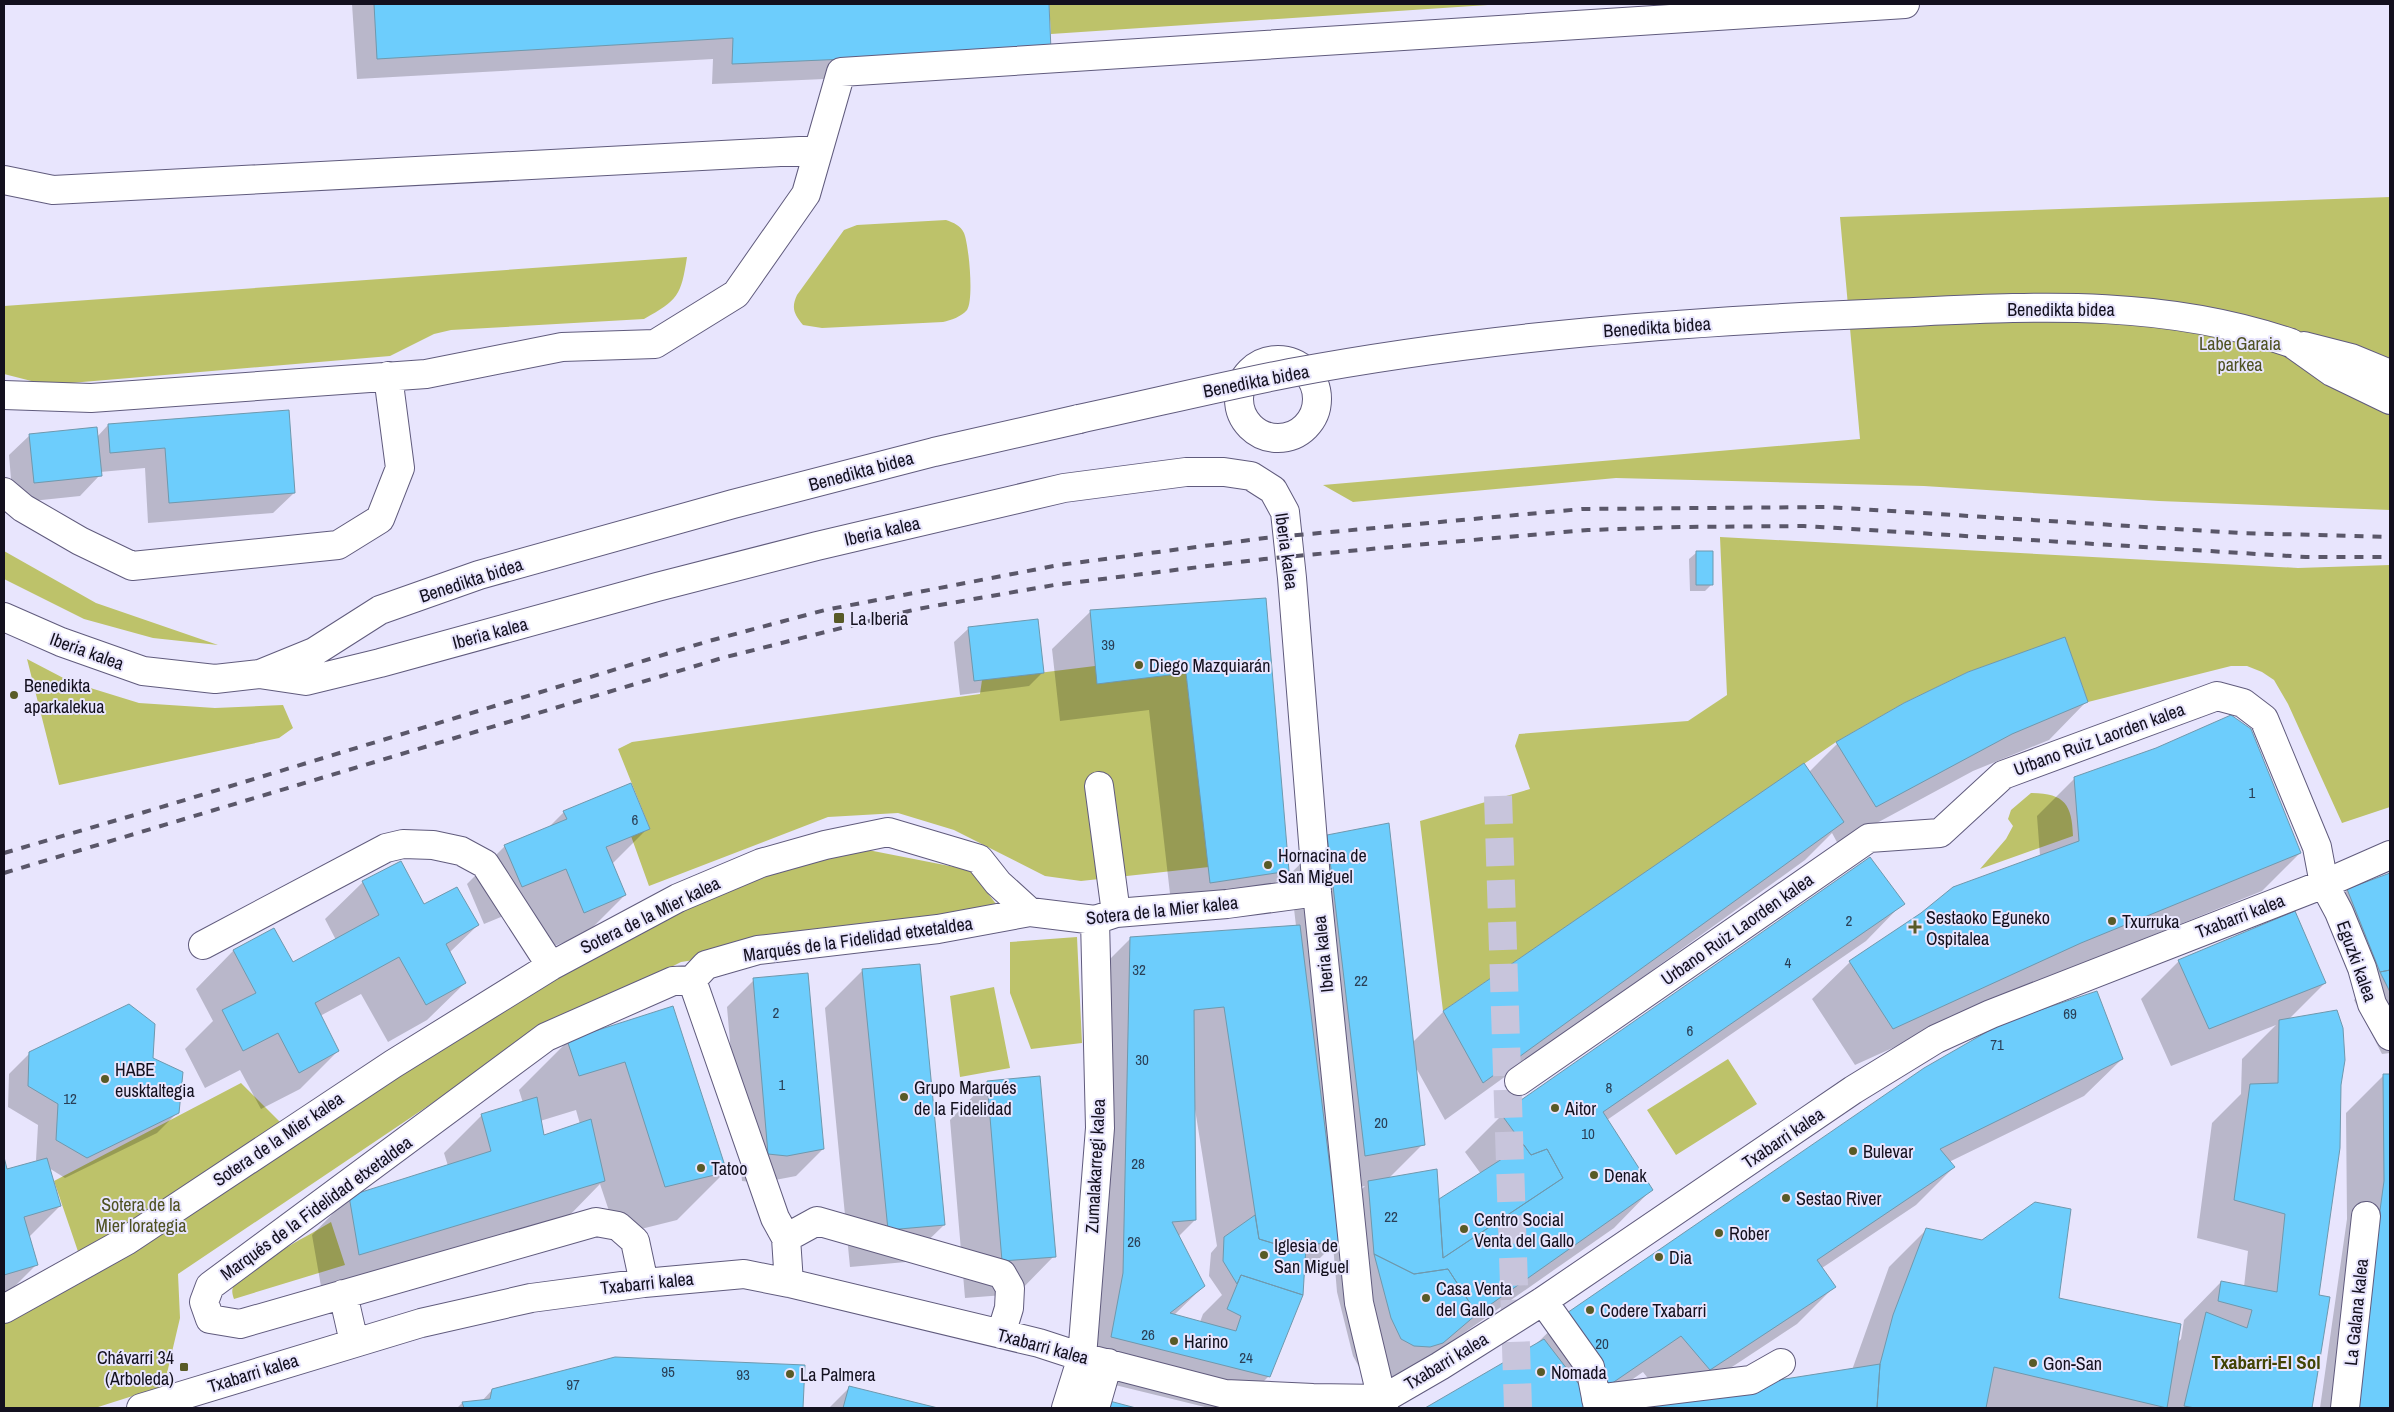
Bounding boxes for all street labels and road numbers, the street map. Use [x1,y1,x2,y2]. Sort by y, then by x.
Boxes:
street label: Benedikta bidea [2007,297,2115,322]
street label: Benedikta bidea [1603,311,1711,343]
street label: Benedikta bidea [1201,358,1311,404]
street label: Benedikta bidea [806,445,916,497]
street label: Iberia kalea [842,510,922,552]
street label: Iberia kalea [1269,511,1305,591]
street label: Benedikta bidea [416,551,526,609]
street label: Iberia kalea [450,611,530,655]
street label: Iberia kalea [46,626,128,676]
street label: Urbano Ruiz Laorden kalea [2010,696,2188,782]
street label: Urbano Ruiz Laorden kalea [1656,867,1818,991]
street label: Sotera de la Mier kalea [576,870,724,960]
street label: Txabarri kalea [2192,888,2288,944]
street label: Sotera de la Mier kalea [1085,890,1239,930]
street label: Marqués de la Fidelidad etxetaldea [742,911,974,967]
street label: Iberia kalea [1307,914,1339,994]
street label: Eguzki kalea [2331,917,2383,1005]
street label: Sotera de la Mier kalea [208,1086,348,1192]
street label: Zumalakarregi kalea [1079,1098,1111,1234]
street label: Txabarri kalea [1737,1101,1829,1175]
street label: Marqués de la Fidelidad etxetaldea [215,1130,417,1286]
street label: La Galana kalea [2338,1257,2374,1367]
street label: Txabarri kalea [599,1266,695,1300]
street label: Txabarri kalea [995,1322,1091,1370]
street label: Txabarri kalea [1399,1326,1493,1396]
street label: Txabarri kalea [205,1347,301,1399]

